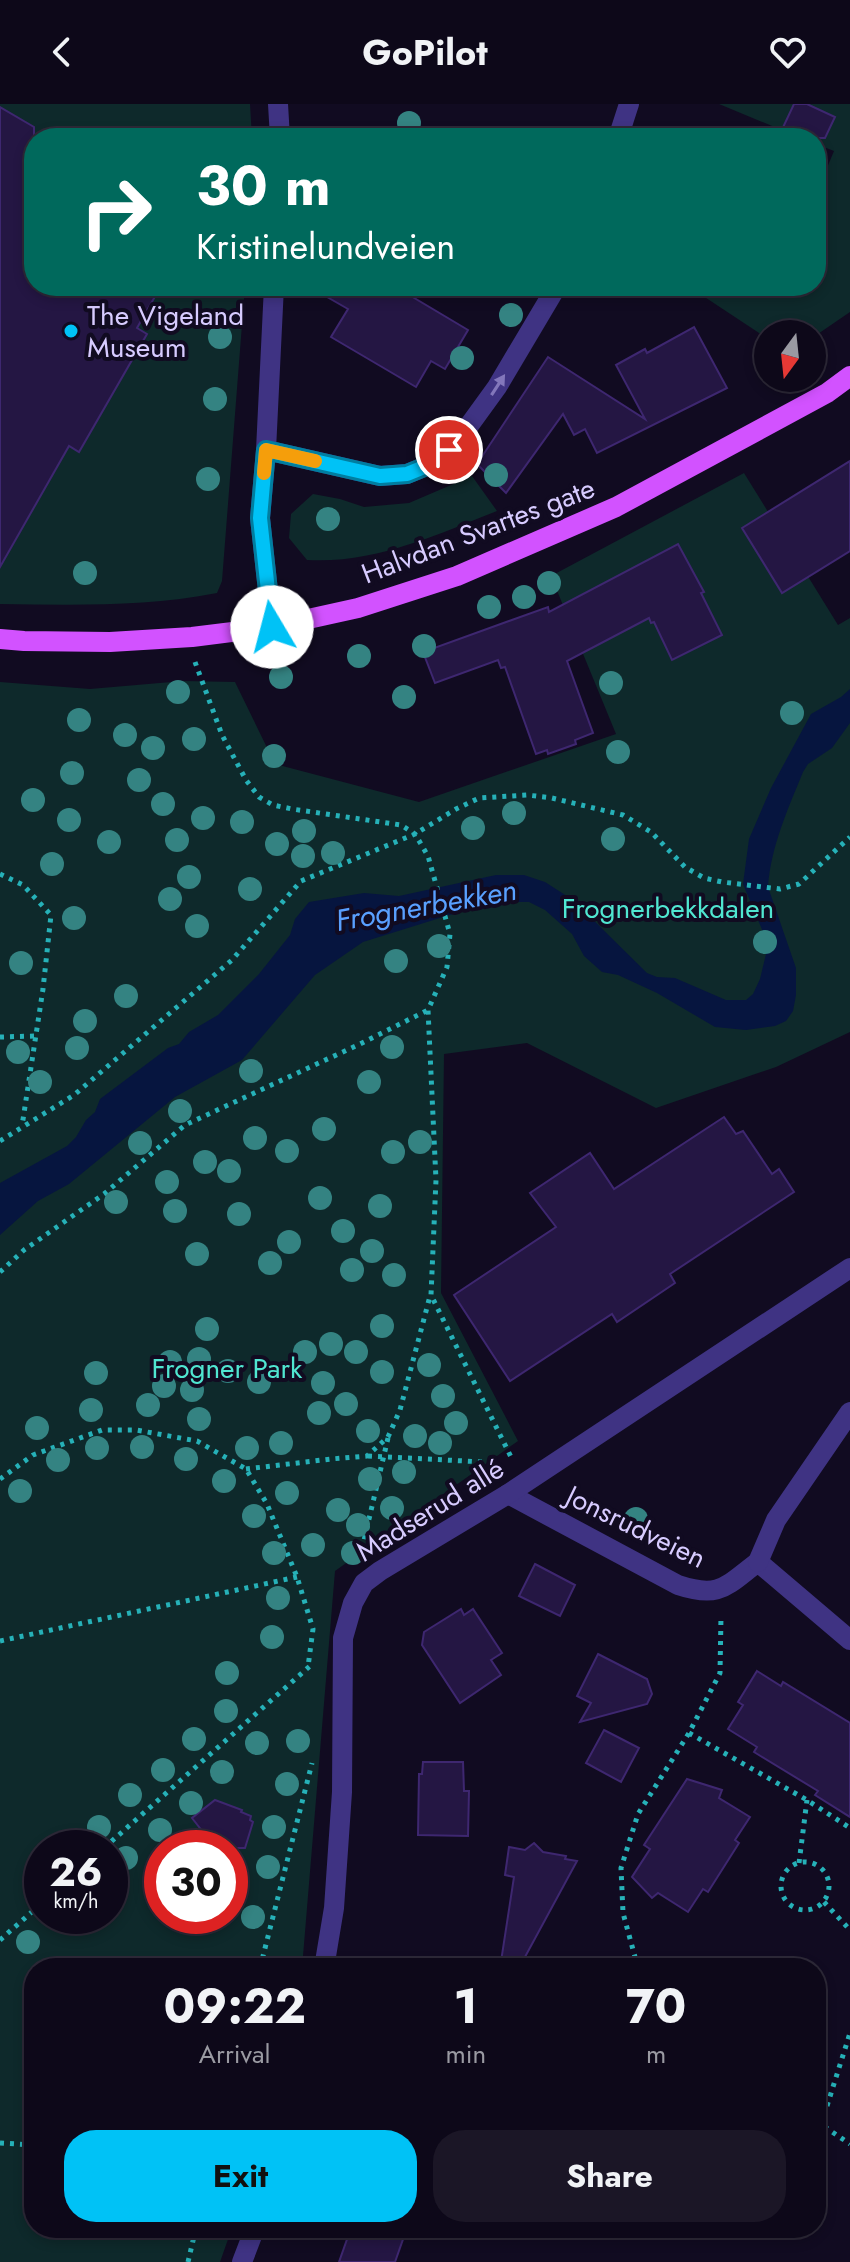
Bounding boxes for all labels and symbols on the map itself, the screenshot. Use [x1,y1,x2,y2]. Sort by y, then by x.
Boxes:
place label: The Vigeland Museum [87,295,244,368]
north arrow [754,320,826,392]
marker: The Vigeland Museum [62,322,80,340]
one-way arrow [490,374,504,396]
pin [415,416,483,484]
street label: Halvdan Svartes gate [355,468,601,594]
position arrow [230,585,314,669]
water label: Frognerbekken [332,868,520,942]
park label: Frognerbekkdalen [562,888,774,929]
park label: Frogner Park [152,1348,303,1389]
street label: Madserud allé [348,1448,512,1572]
street label: Jonsrudveien [556,1474,713,1579]
speed limit sign: 30 [144,1830,248,1934]

